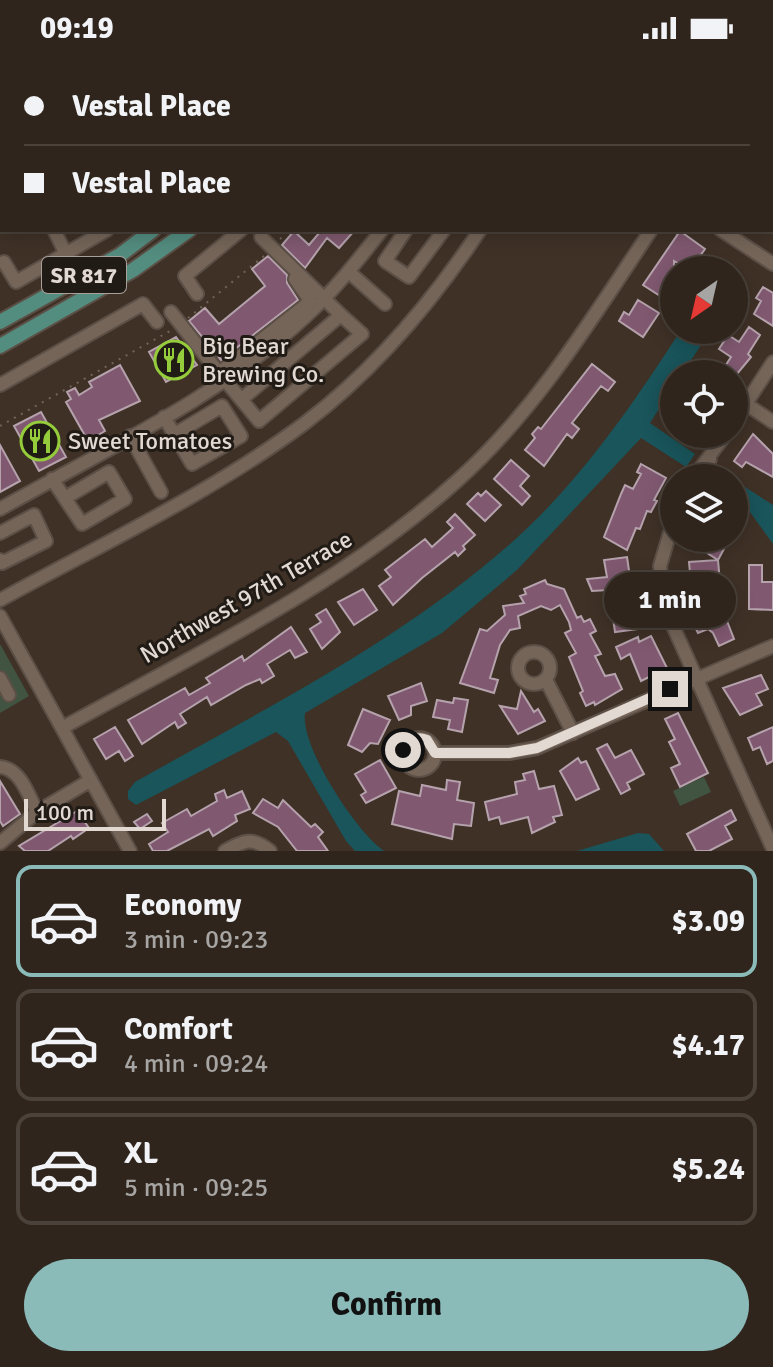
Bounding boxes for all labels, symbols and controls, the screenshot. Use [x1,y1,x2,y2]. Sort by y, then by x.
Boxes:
text: 09:19 [40,10,114,47]
text: Vestal Place [72,88,231,125]
text: Vestal Place [72,165,231,202]
north arrow [660,256,748,344]
map controls [660,256,748,552]
road number: SR 817 [42,257,126,293]
place label: Big Bear Brewing Co. [202,331,324,389]
restaurant icon: Big Bear Brewing Co. [153,339,195,381]
button: locate [660,360,748,448]
restaurant icon: Sweet Tomatoes [19,420,61,462]
place label: Sweet Tomatoes [68,426,232,456]
button: layers [660,464,748,552]
street label: Northwest 97th Terrace [135,524,357,670]
callout: 1 min [604,573,736,629]
text: 1 min [639,584,701,616]
route end [652,671,688,707]
route start [385,732,421,768]
scale bar [24,795,166,831]
text: 100 m [36,799,94,826]
icon: car [28,885,100,957]
text: Economy [124,887,241,924]
text: $3.09 [672,903,745,940]
text: 3 min · 09:23 [124,924,268,956]
icon: car [28,1009,100,1081]
text: Comfort [124,1011,233,1048]
text: $4.17 [672,1027,745,1064]
text: 4 min · 09:24 [124,1048,268,1080]
icon: car [28,1133,100,1205]
text: XL [124,1135,158,1172]
text: $5.24 [672,1151,745,1188]
text: 5 min · 09:25 [124,1172,268,1204]
button: Confirm [24,1259,749,1351]

